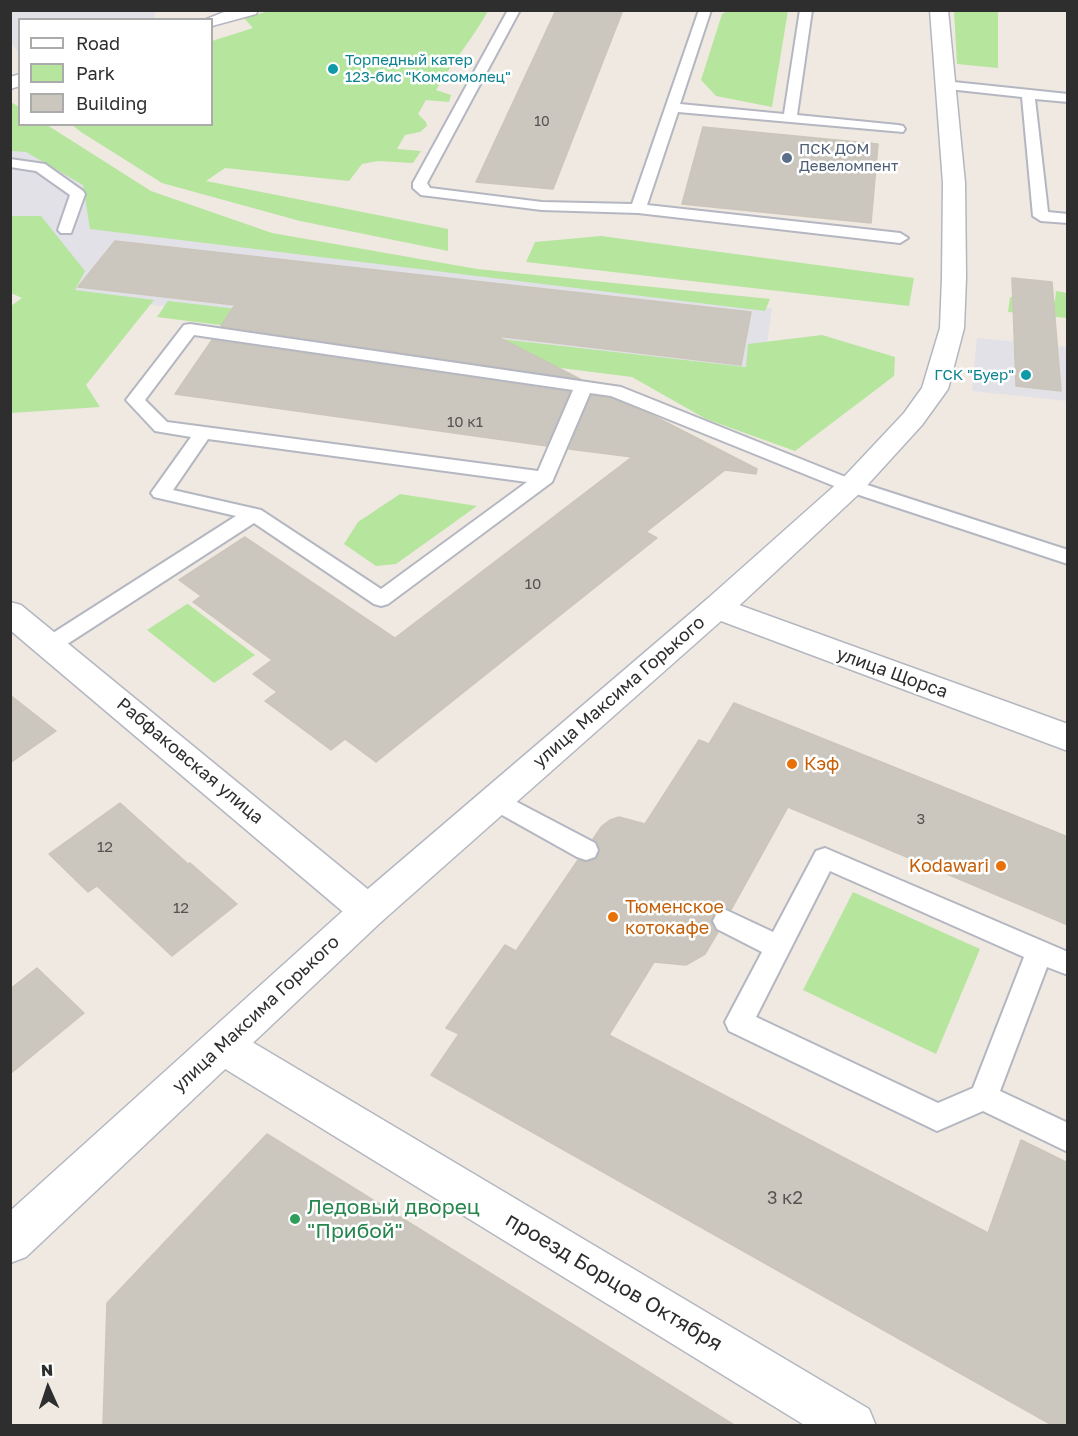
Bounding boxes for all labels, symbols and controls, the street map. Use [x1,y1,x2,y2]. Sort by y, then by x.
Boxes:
legend [18,18,213,126]
text: Road [76,32,120,54]
place label: Торпедный катер 123-бис "Комсомолец" [345,51,511,86]
text: Park [76,62,115,84]
marker: Торпедный катер 123-бис "Комсомолец" [326,62,340,76]
text: Building [76,92,147,114]
house number: 10 [534,114,550,130]
place label: ПСК ДОМ Девеломпент [799,140,898,175]
marker: ПСК ДОМ Девеломпент [780,151,794,165]
place label: ГСК "Буер" [934,366,1014,384]
marker: ГСК "Буер" [1019,368,1033,382]
house number: 10 к1 [447,413,483,431]
house number: 10 [525,575,541,593]
street label: улица Максима Горького [529,612,709,772]
street label: улица Щорса [833,643,951,703]
street label: Рабфаковская улица [112,693,268,829]
place label: Кэф [804,753,839,775]
marker: Кэф [785,757,799,771]
house number: 3 [917,810,925,828]
house number: 12 [97,838,113,856]
place label: Kodawari [909,855,989,877]
marker: Kodawari [994,859,1008,873]
place label: Тюменское котокафе [625,896,724,938]
house number: 12 [173,899,189,917]
marker: Тюменское котокафе [606,910,620,924]
street label: улица Максима Горького [168,931,344,1097]
house number: 3 к2 [767,1187,803,1209]
place label: Ледовый дворец "Прибой" [307,1194,480,1244]
street label: проезд Борцов Октября [501,1207,727,1357]
marker: Ледовый дворец "Прибой" [288,1212,302,1226]
north arrow [18,1358,78,1418]
text: N [40,1360,54,1380]

